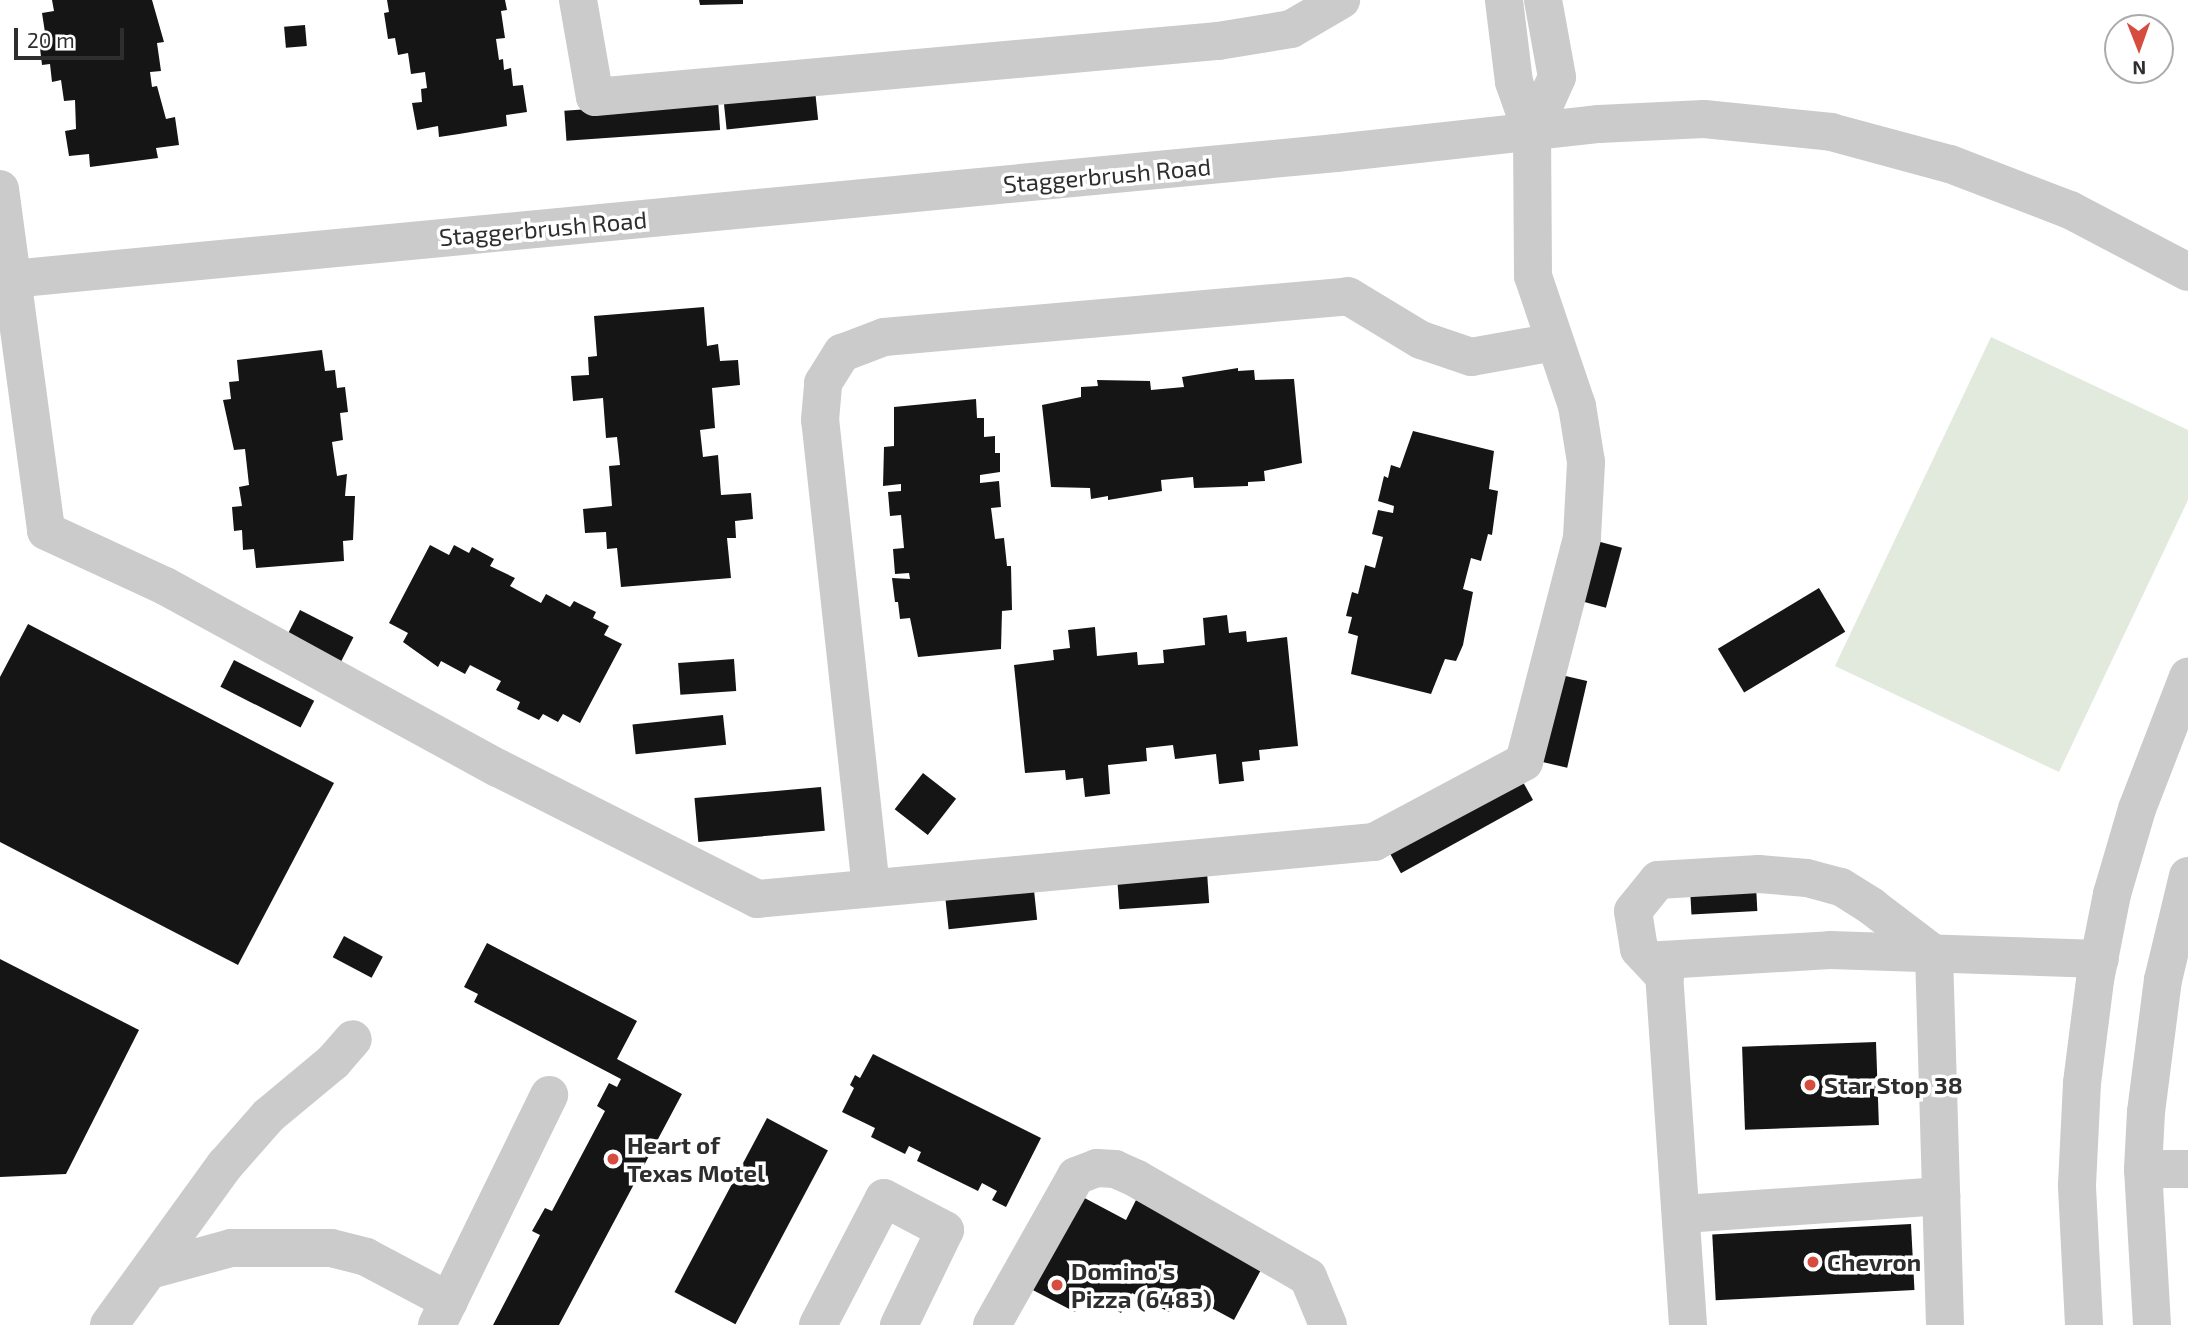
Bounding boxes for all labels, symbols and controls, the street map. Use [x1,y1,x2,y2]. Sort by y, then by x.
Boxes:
scale bar [18,14,128,58]
north arrow [2104,14,2174,84]
text: 20 m [27,27,75,52]
text: N [2132,57,2146,80]
street label: Staggerbrush Road [1002,152,1212,198]
street label: Staggerbrush Road [438,205,648,251]
place label: Star Stop 38 [1824,1071,1963,1099]
marker: Star Stop 38 [1802,1077,1818,1093]
place label: Heart of Texas Motel [627,1131,765,1187]
marker: Heart of Texas Motel [605,1151,621,1167]
place label: Chevron [1827,1248,1921,1276]
marker: Chevron [1805,1254,1821,1270]
place label: Domino's Pizza (6483) [1071,1257,1212,1313]
marker: Domino's Pizza (6483) [1049,1277,1065,1293]

